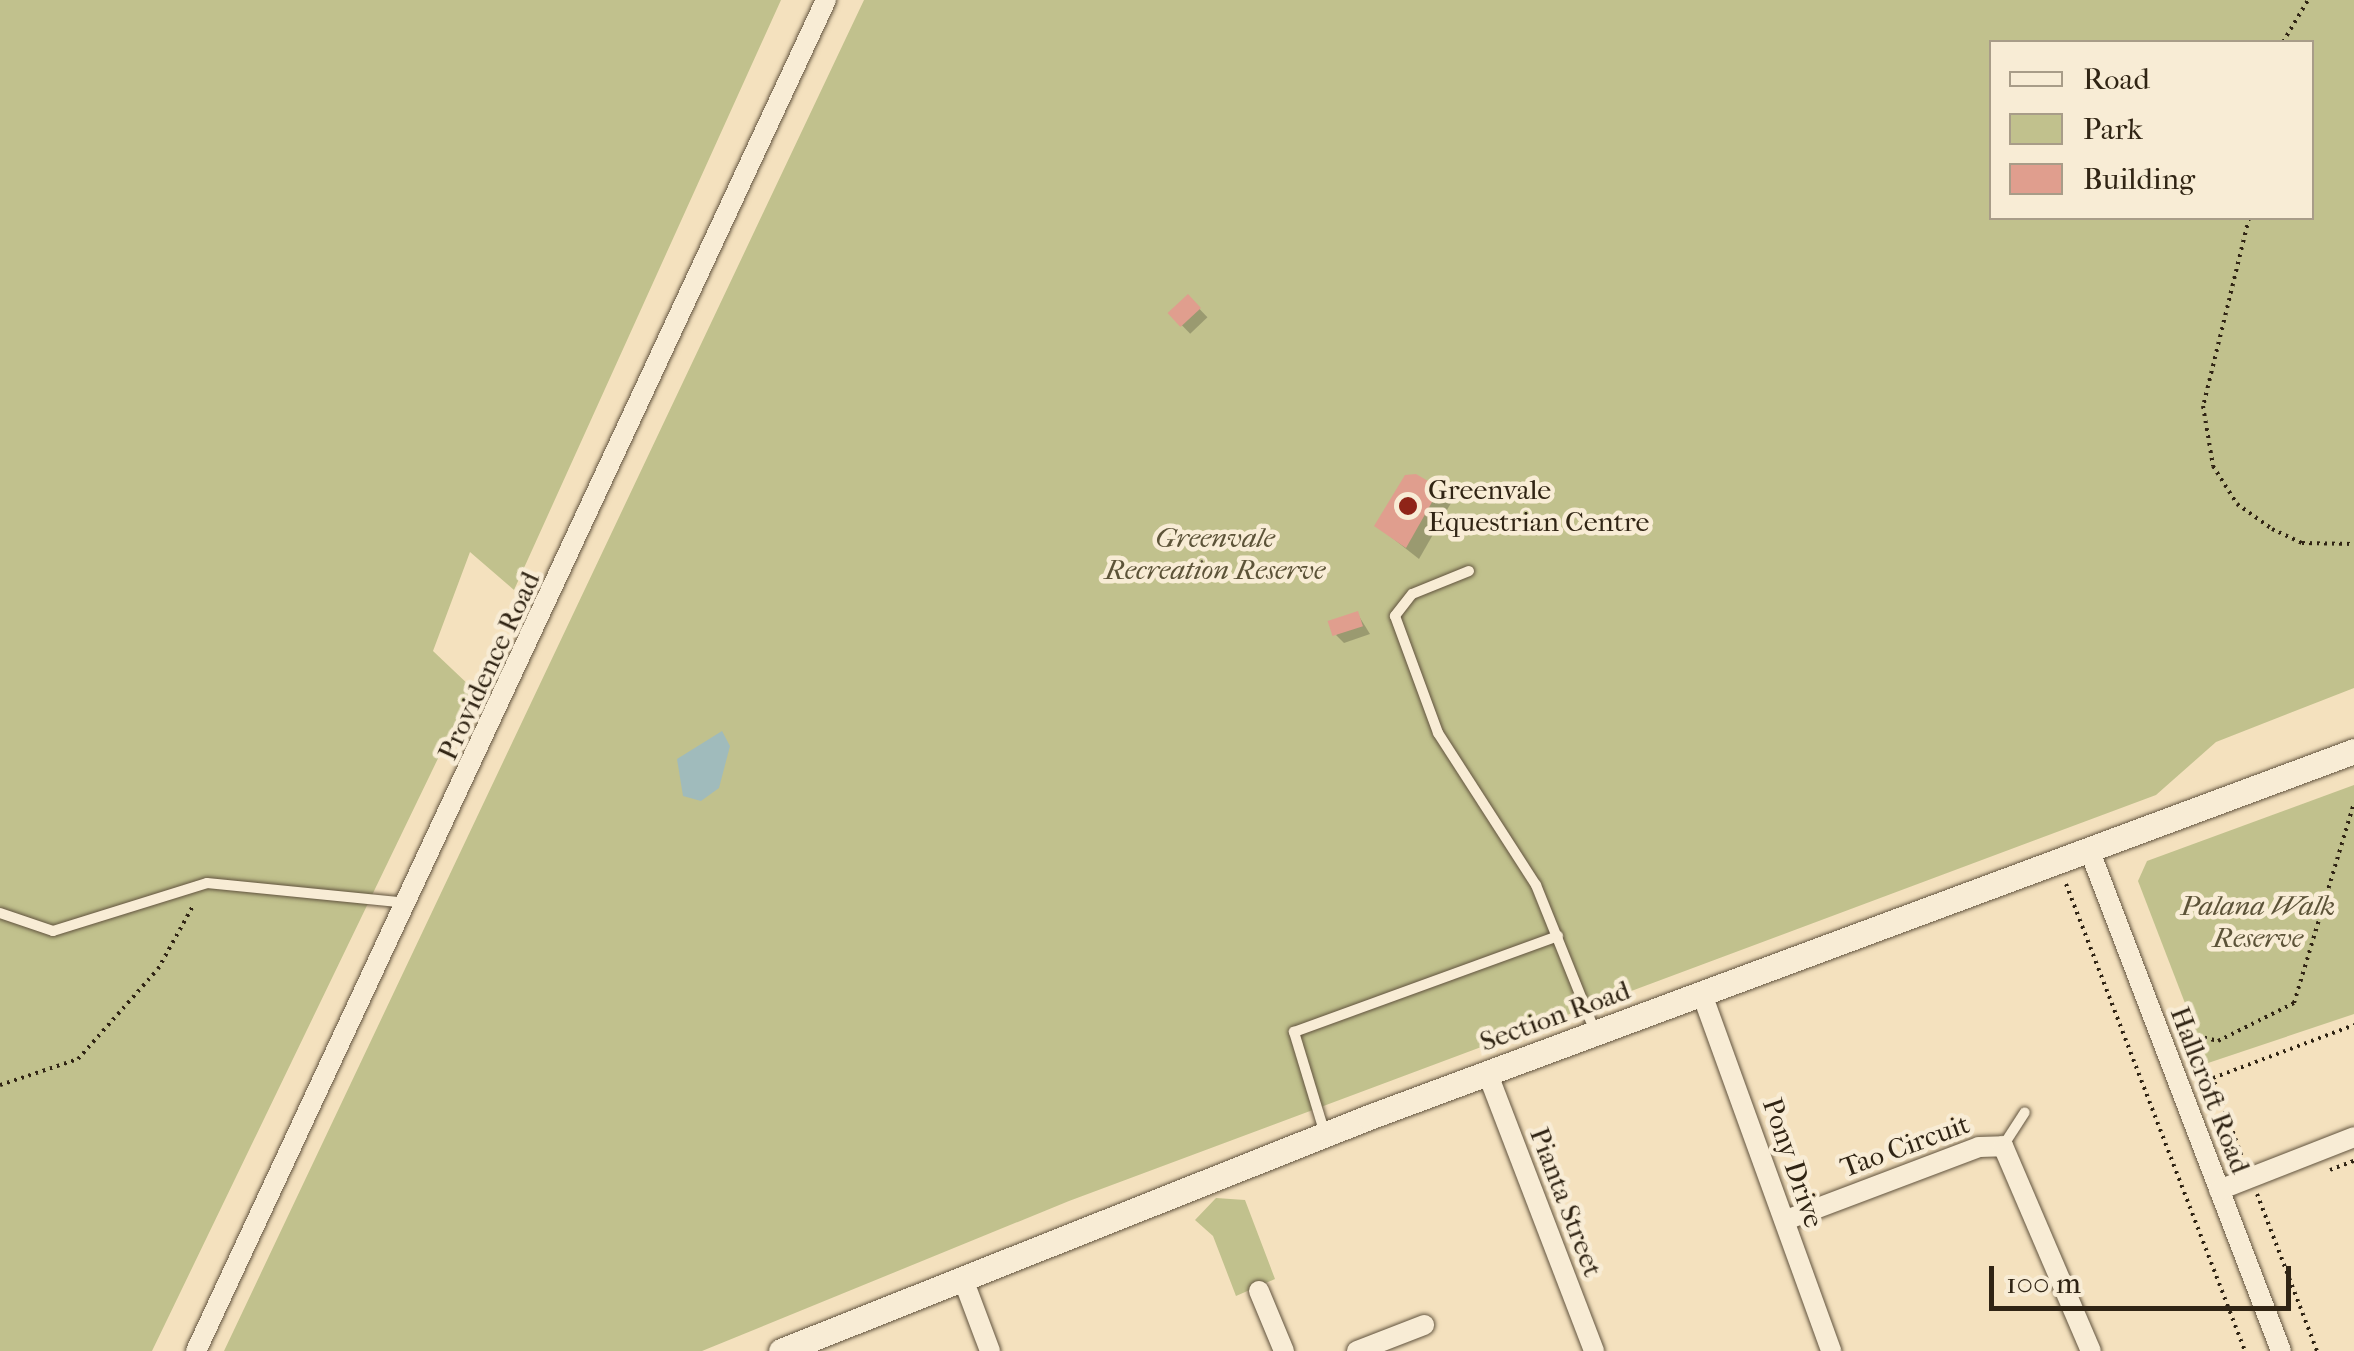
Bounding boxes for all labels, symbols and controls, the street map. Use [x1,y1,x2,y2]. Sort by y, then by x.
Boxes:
legend [1989,40,2314,220]
text: Road [2083,62,2150,97]
text: Park [2083,112,2143,147]
text: Building [2083,162,2195,197]
place label: Greenvale Equestrian Centre [1428,473,1649,539]
marker: Greenvale Equestrian Centre [1397,495,1419,517]
park label: Greenvale Recreation Reserve [1105,521,1325,587]
street label: Providence Road [431,566,547,766]
park label: Palana Walk Reserve [2181,889,2335,955]
street label: Section Road [1475,973,1635,1059]
street label: Hallcroft Road [2163,1002,2257,1178]
street label: Pony Drive [1755,1094,1831,1232]
street label: Tao Circuit [1836,1107,1974,1185]
street label: Pianta Street [1522,1123,1610,1281]
scale bar [1994,1246,2296,1308]
text: 100 m [2006,1266,2081,1301]

